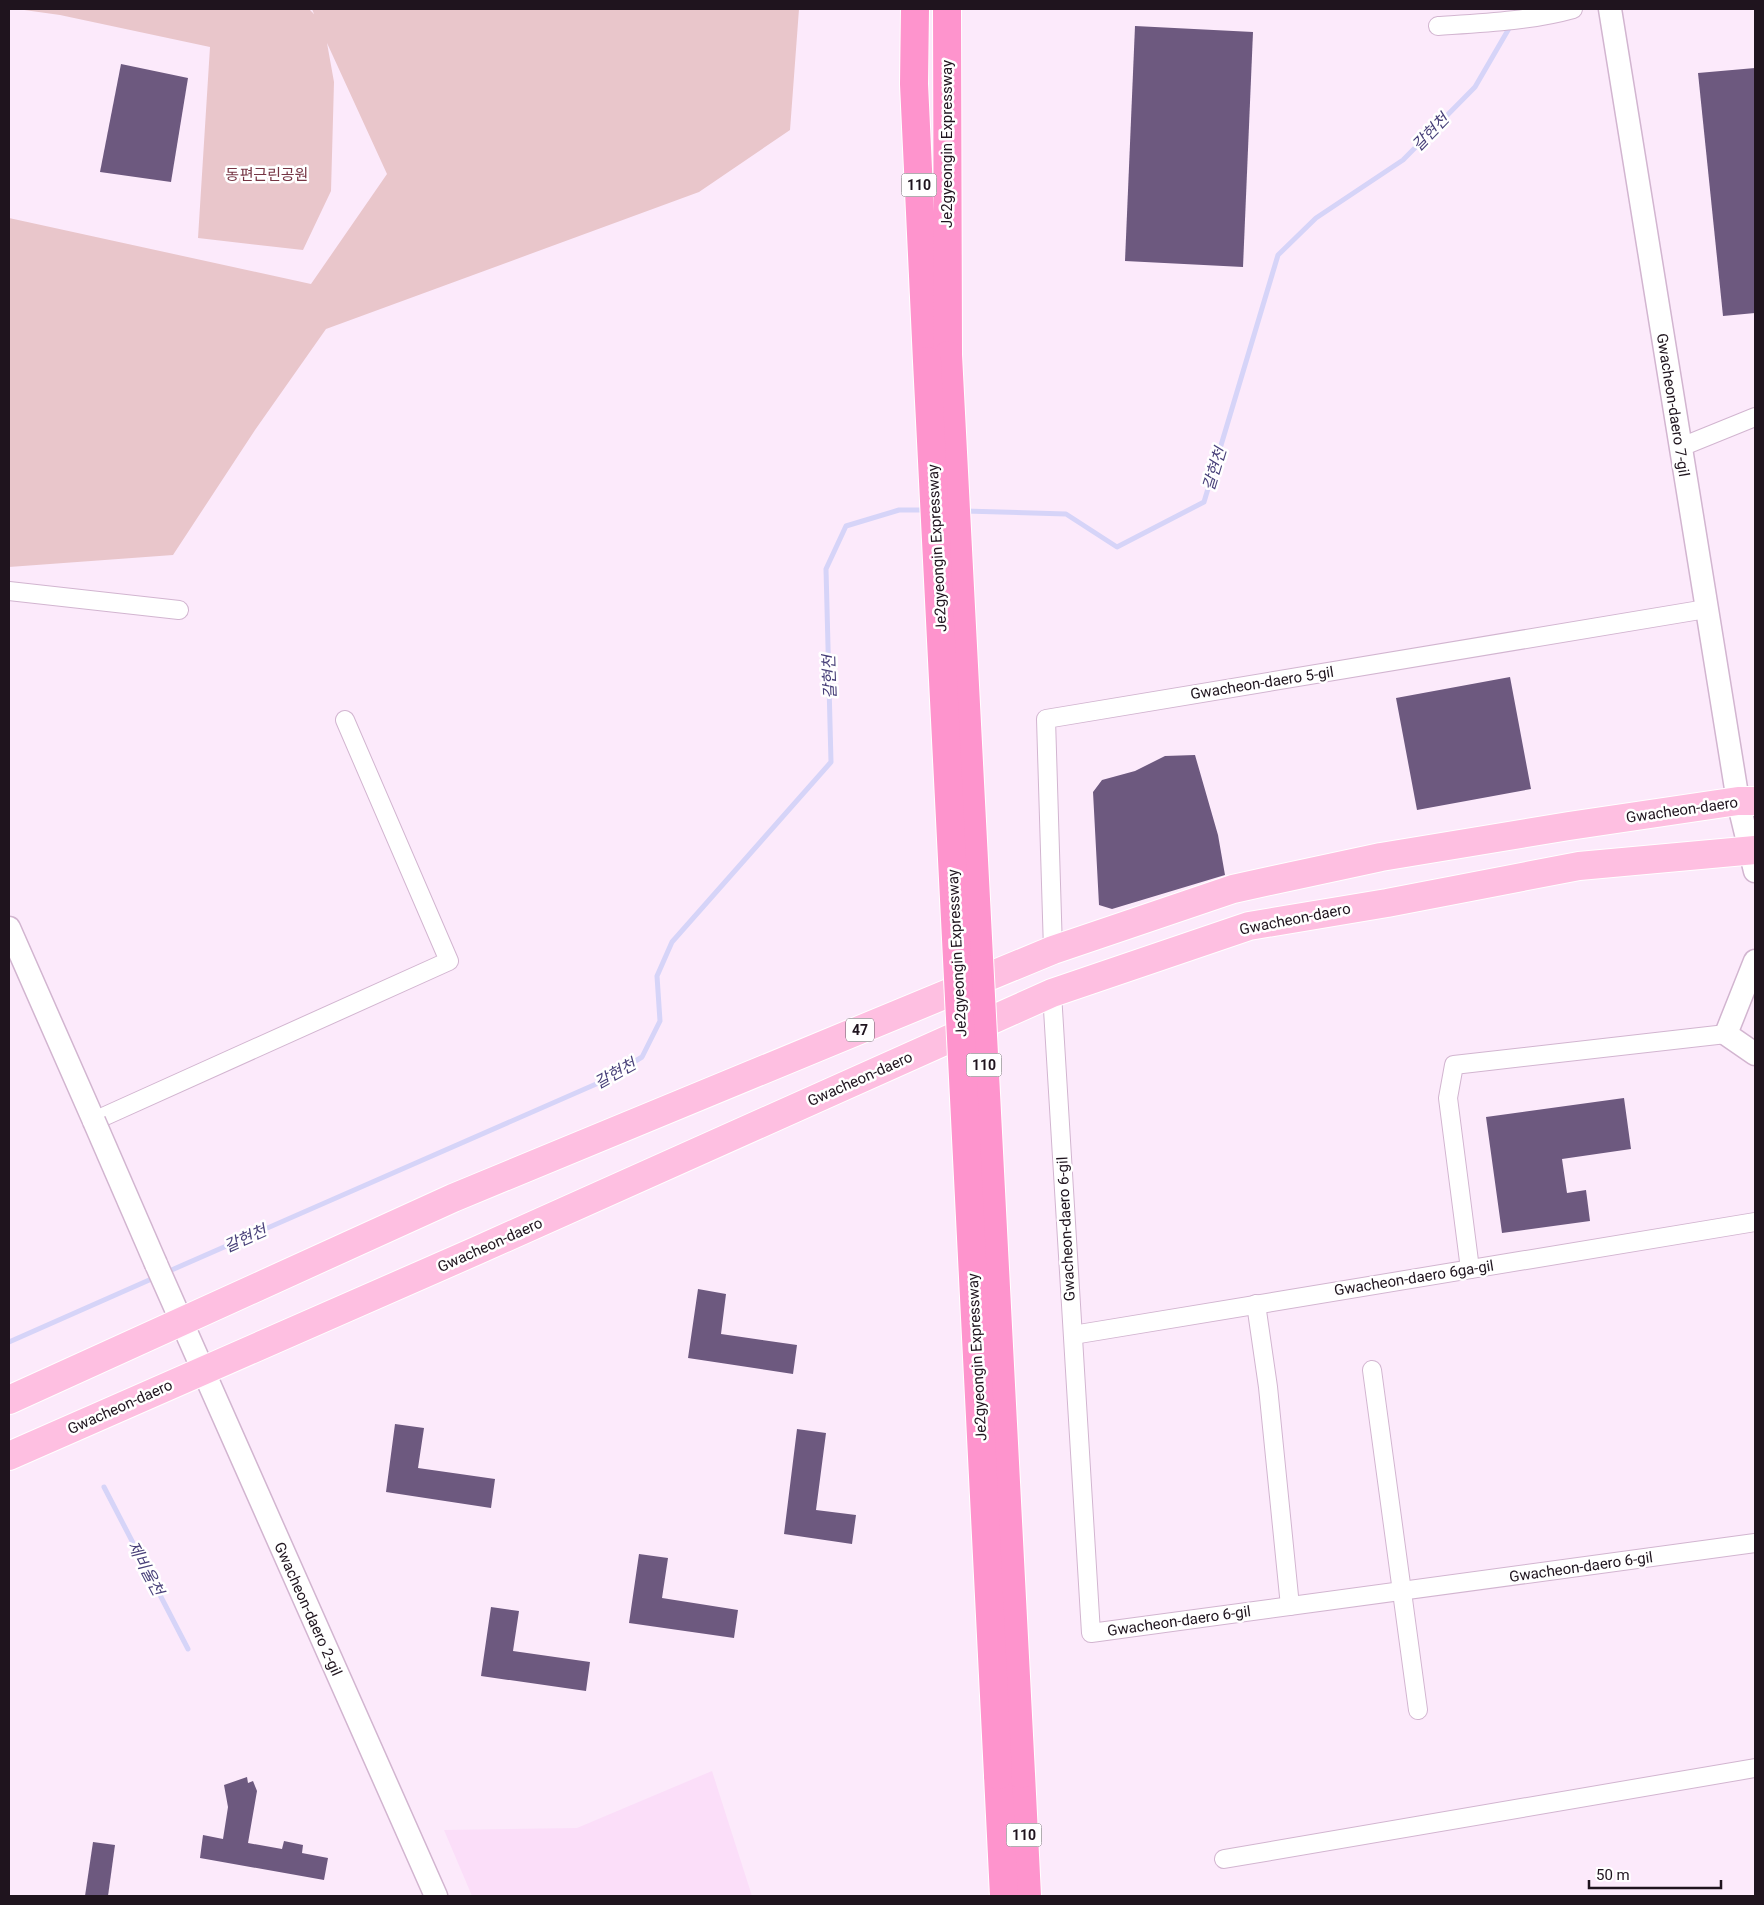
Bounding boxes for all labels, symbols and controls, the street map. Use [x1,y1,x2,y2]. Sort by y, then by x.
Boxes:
street label: Je2gyeongin Expressway [938,60,956,228]
water label: 갈현천 [1408,108,1454,155]
park label: 동편근린공원 [226,166,308,184]
road number: 110 [902,174,936,196]
street label: Gwacheon-daero 7-gil [1653,332,1693,478]
water label: 갈현천 [1199,443,1231,493]
street label: Je2gyeongin Expressway [924,464,950,632]
water label: 갈현천 [819,652,840,699]
street label: Gwacheon-daero 5-gil [1189,663,1335,703]
street label: Gwacheon-daero [1625,793,1739,827]
street label: Je2gyeongin Expressway [944,869,970,1037]
street label: Gwacheon-daero [1238,899,1352,939]
road number: 47 [846,1018,874,1042]
street label: Gwacheon-daero [805,1048,915,1110]
water label: 갈현천 [591,1053,641,1092]
road number: 110 [966,1054,1002,1076]
street label: Gwacheon-daero 6-gil [1053,1156,1079,1302]
street label: Gwacheon-daero [435,1214,545,1276]
water label: 갈현천 [221,1220,271,1256]
street label: Gwacheon-daero 6ga-gil [1333,1256,1495,1300]
street label: Je2gyeongin Expressway [964,1273,990,1441]
street label: Gwacheon-daero [65,1376,175,1438]
water label: 제비울천 [123,1538,169,1601]
street label: Gwacheon-daero 2-gil [270,1539,346,1679]
street label: Gwacheon-daero 6-gil [1508,1548,1654,1586]
street label: Gwacheon-daero 6-gil [1106,1602,1252,1640]
road number: 110 [1006,1824,1042,1846]
scale bar [1589,1858,1722,1890]
text: 50 m [1596,1866,1630,1884]

